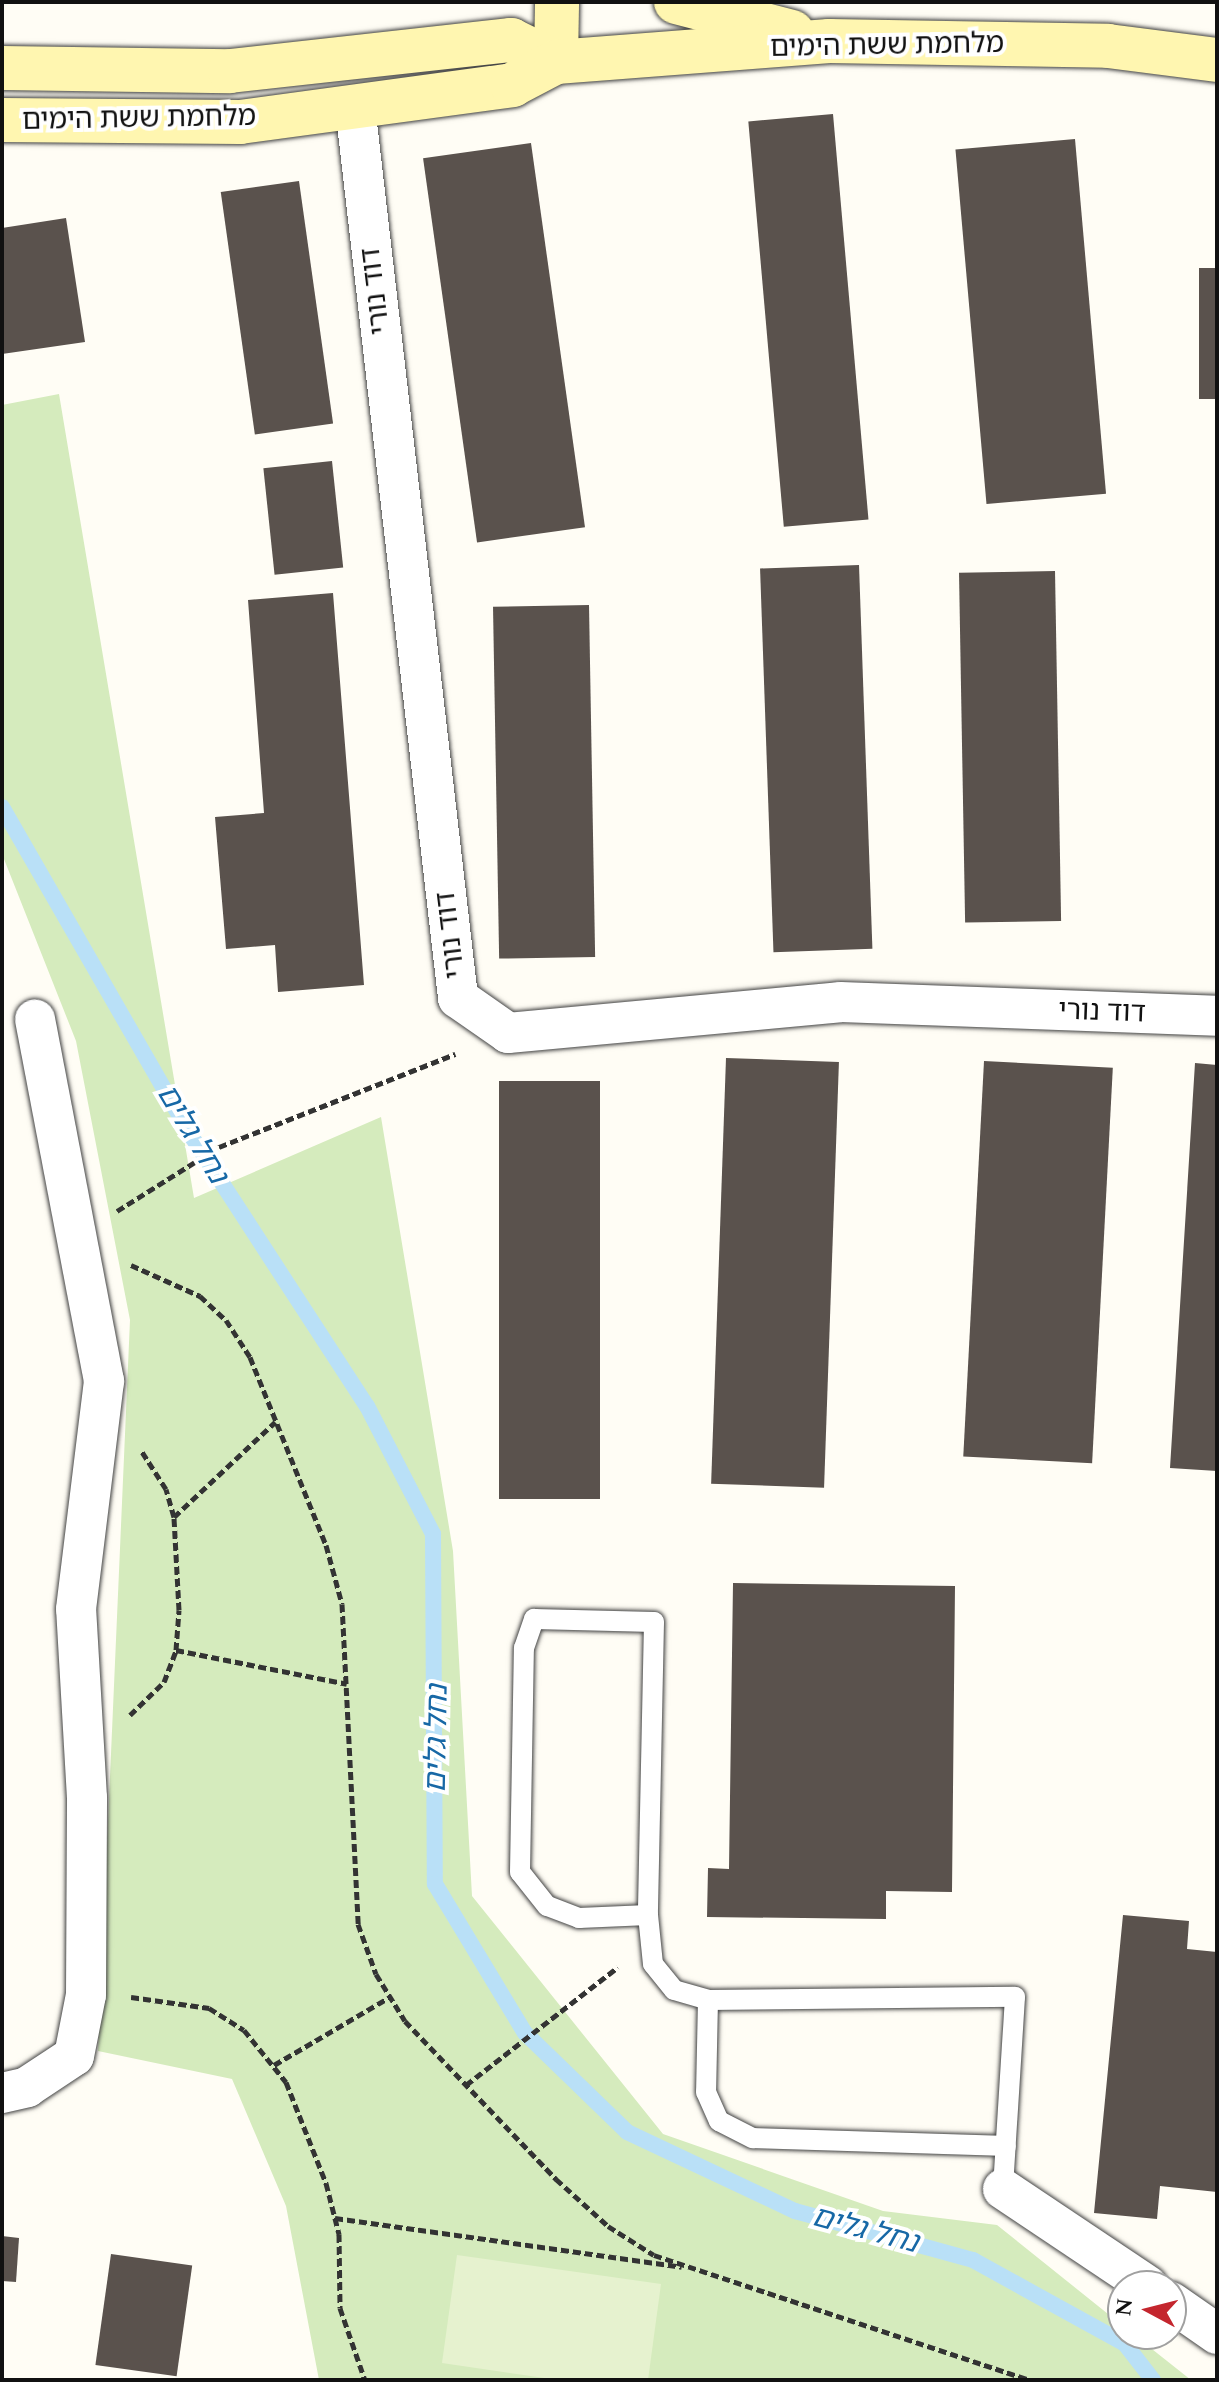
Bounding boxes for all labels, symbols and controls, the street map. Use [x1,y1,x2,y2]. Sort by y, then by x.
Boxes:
street label: מלחמת ששת הימים [770,27,1004,65]
street label: מלחמת ששת הימים [22,100,256,138]
street label: דוד נורי [354,246,398,336]
street label: דוד נורי [429,890,473,980]
street label: דוד נורי [1058,994,1146,1030]
water label: נחל גלים [149,1078,235,1190]
water label: נחל גלים [418,1684,456,1794]
water label: נחל גלים [808,2199,922,2261]
north arrow [1107,2270,1187,2350]
text: N [1107,2296,1142,2318]

